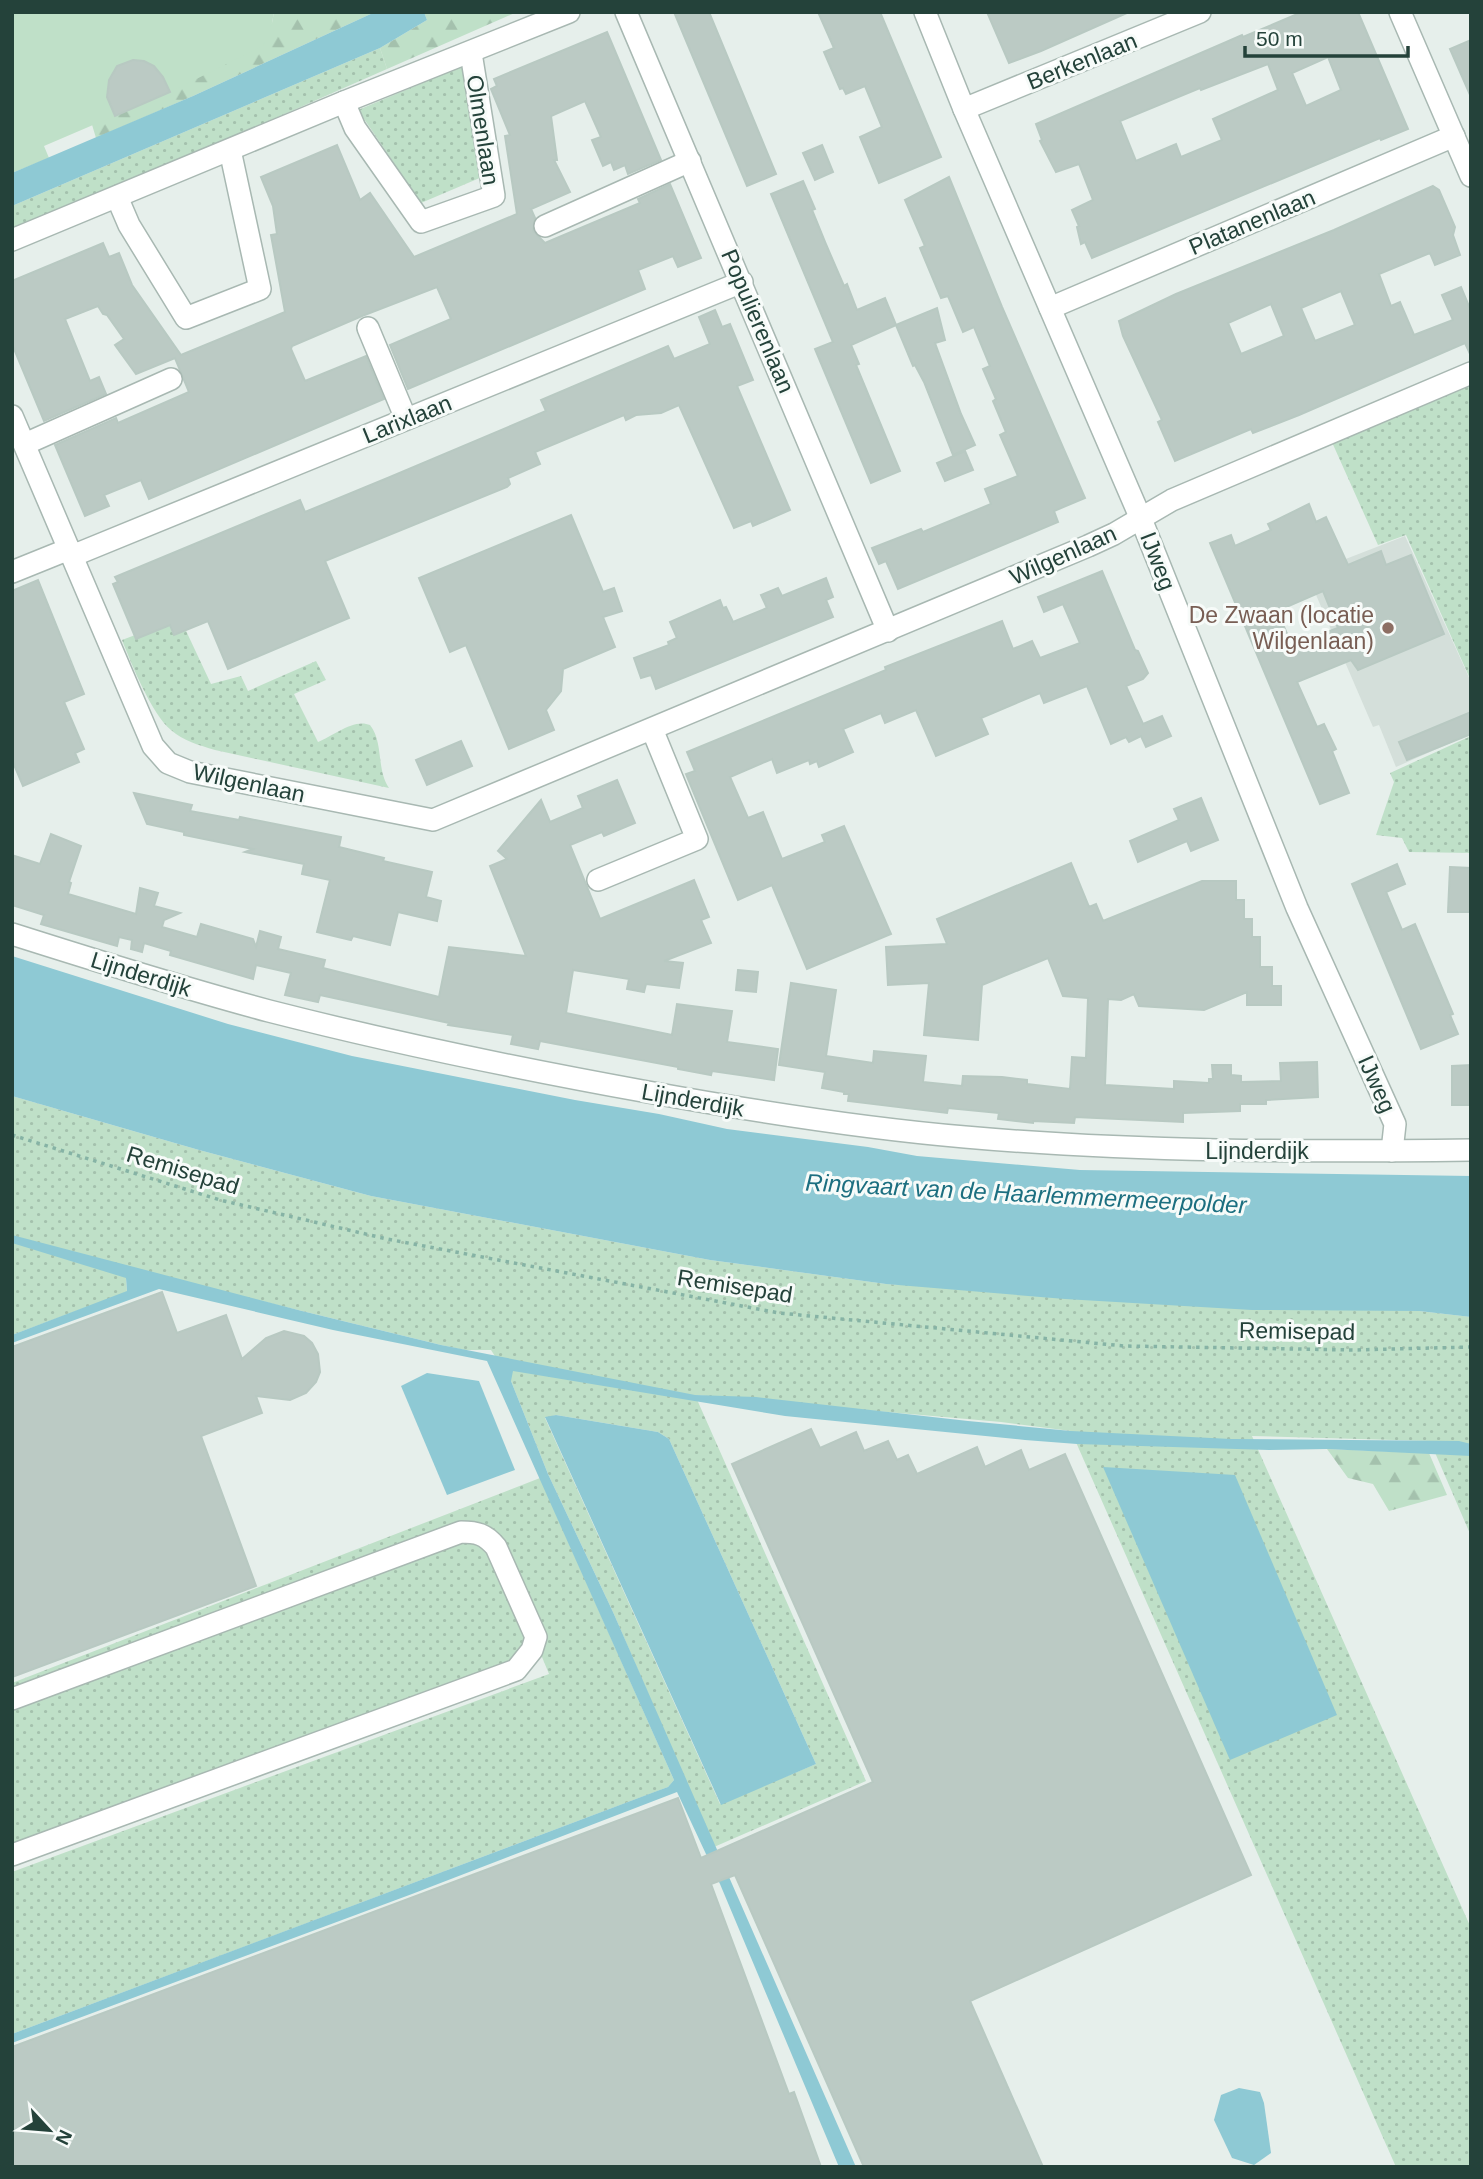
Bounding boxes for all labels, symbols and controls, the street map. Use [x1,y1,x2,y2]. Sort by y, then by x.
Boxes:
scale bar [1245,14,1408,58]
street label: Berkenlaan [1023,27,1141,95]
text: 50 m [1256,27,1303,50]
street label: Olmenlaan [461,73,505,187]
street label: Platanenlaan [1185,184,1319,260]
street label: Populierenlaan [716,245,800,397]
street label: Larixlaan [359,389,455,449]
street label: Wilgenlaan [1006,520,1120,590]
street label: IJweg [1135,528,1181,594]
place label: De Zwaan (locatie Wilgenlaan) [1189,602,1374,654]
marker: De Zwaan (locatie Wilgenlaan) [1380,620,1396,636]
street label: Wilgenlaan [191,758,307,808]
street label: Lijnderdijk [88,946,195,1002]
street label: IJweg [1353,1051,1401,1117]
street label: Lijnderdijk [640,1078,747,1122]
street label: Lijnderdijk [1205,1138,1309,1164]
street label: Remisepad [124,1141,242,1199]
water label: Ringvaart van de Haarlemmermeerpolder [805,1168,1248,1219]
street label: Remisepad [676,1264,794,1308]
street label: Remisepad [1239,1317,1355,1345]
north arrow [14,2095,84,2165]
text: N [51,2126,76,2148]

